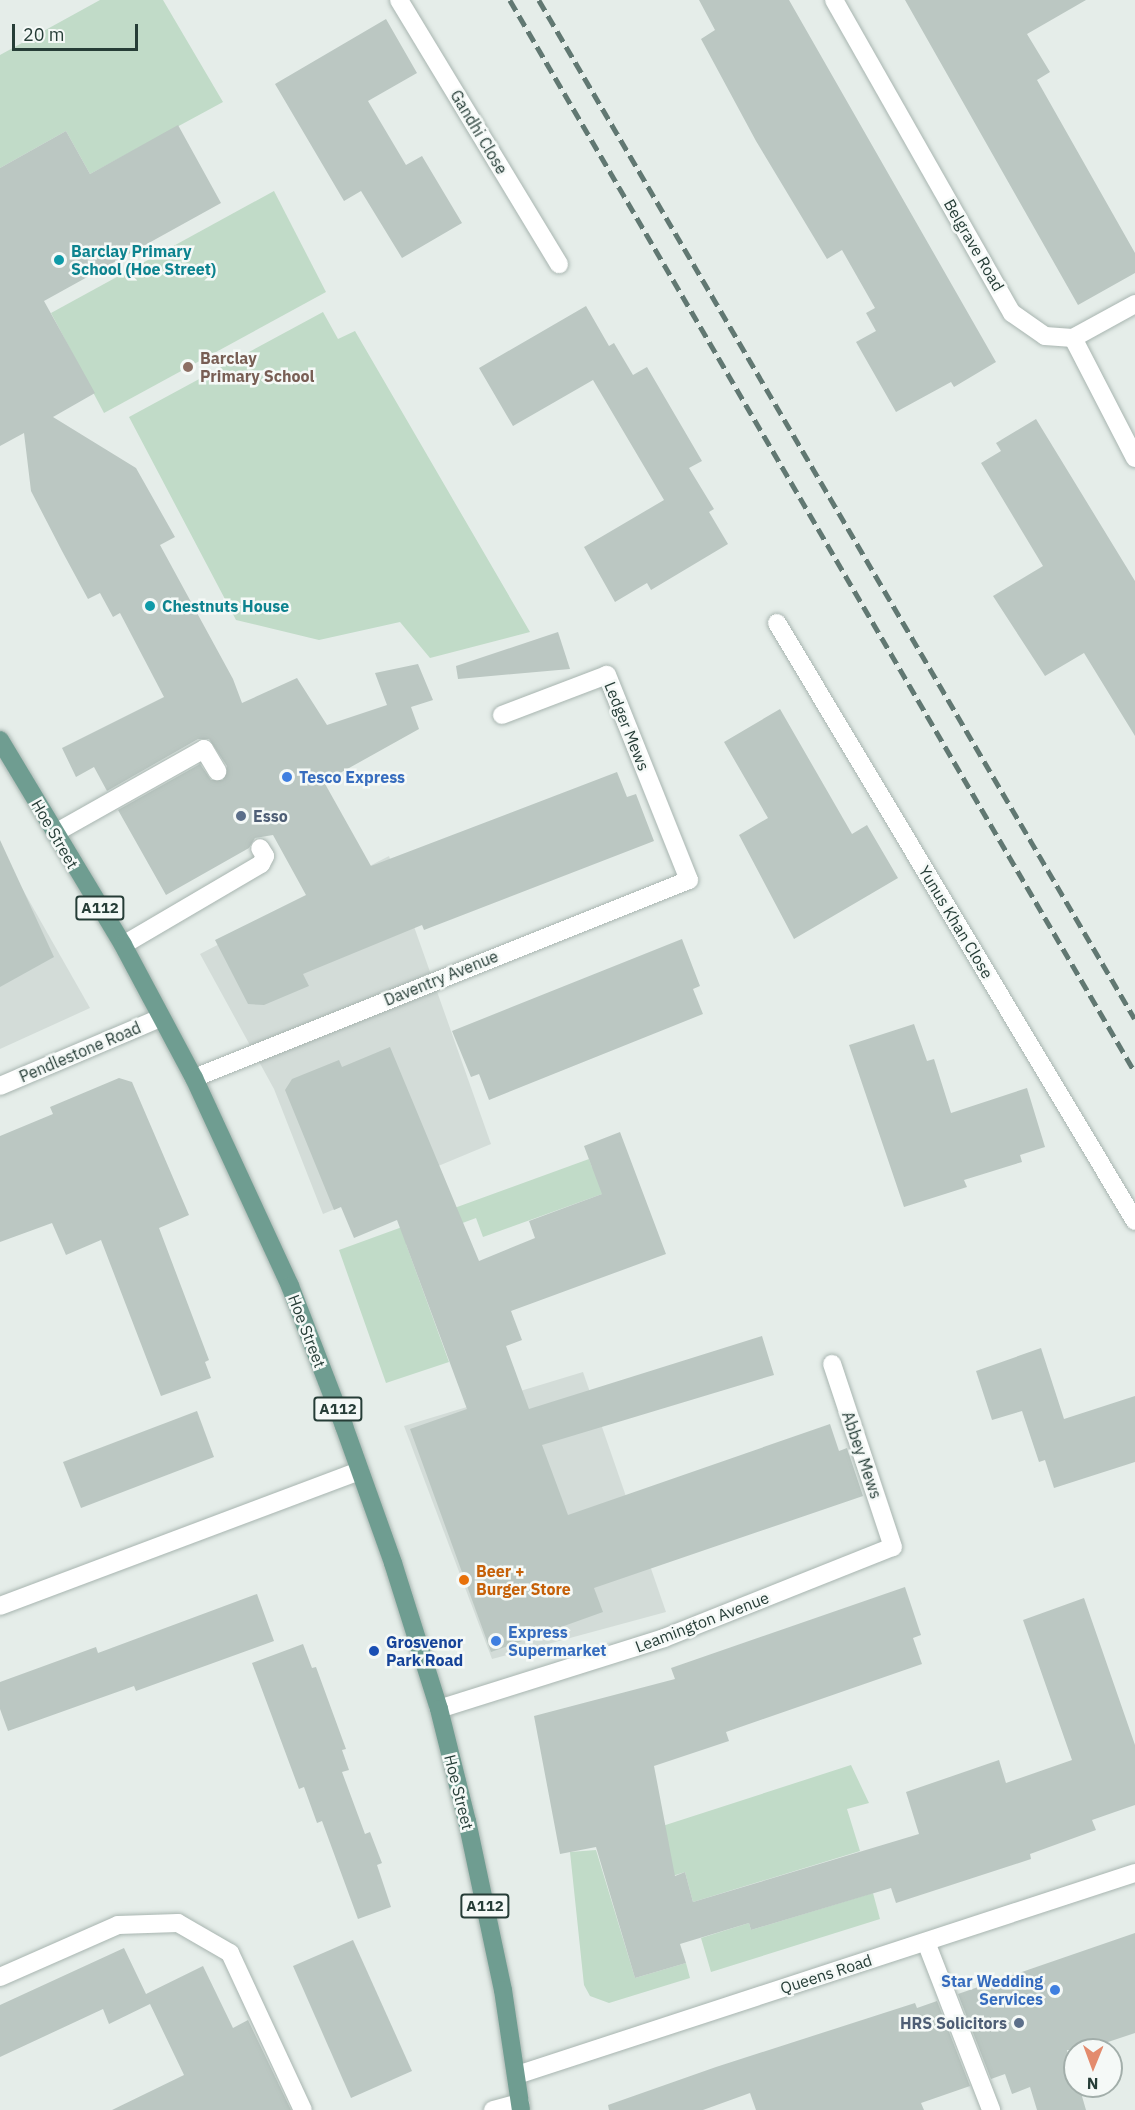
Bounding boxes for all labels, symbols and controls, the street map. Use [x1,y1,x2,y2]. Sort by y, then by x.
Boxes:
scale bar [15,12,141,50]
text: 20 m [23,23,65,46]
street label: Gandhi Close [446,86,512,178]
street label: Belgrave Road [940,195,1008,295]
place label: Barclay Primary School (Hoe Street) [71,241,216,279]
marker: Barclay Primary School (Hoe Street) [52,253,66,267]
place label: Barclay Primary School [200,348,314,386]
marker: Barclay Primary School [181,360,195,374]
place label: Chestnuts House [162,596,289,616]
marker: Chestnuts House [143,599,157,613]
street label: Ledger Mews [600,679,654,773]
place label: Tesco Express [299,767,405,787]
marker: Tesco Express [280,770,294,784]
street label: Hoe Street [28,796,82,872]
place label: Esso [253,806,288,826]
marker: Esso [234,809,248,823]
street label: Yunus Khan Close [915,862,997,982]
road number: A112 [74,896,126,920]
street label: Daventry Avenue [381,946,501,1010]
street label: Pendlestone Road [16,1018,144,1086]
street label: Hoe Street [284,1292,330,1370]
road number: A112 [312,1397,364,1421]
street label: Abbey Mews [838,1409,886,1501]
place label: Beer + Burger Store [476,1561,571,1599]
marker: Beer + Burger Store [457,1573,471,1587]
street label: Leamington Avenue [633,1588,771,1656]
place label: Express Supermarket [508,1622,606,1660]
place label: Grosvenor Park Road [386,1632,463,1670]
marker: Express Supermarket [489,1634,503,1648]
marker: Grosvenor Park Road [367,1644,381,1658]
street label: Hoe Street [440,1752,478,1832]
road number: A112 [460,1894,510,1918]
street label: Queens Road [778,1950,874,1998]
place label: Star Wedding Services [941,1971,1043,2009]
marker: Star Wedding Services [1048,1983,1062,1997]
place label: HRS Solicitors [900,2013,1007,2033]
marker: HRS Solicitors [1012,2016,1026,2030]
north arrow [1063,2038,1123,2098]
text: N [1087,2074,1099,2094]

